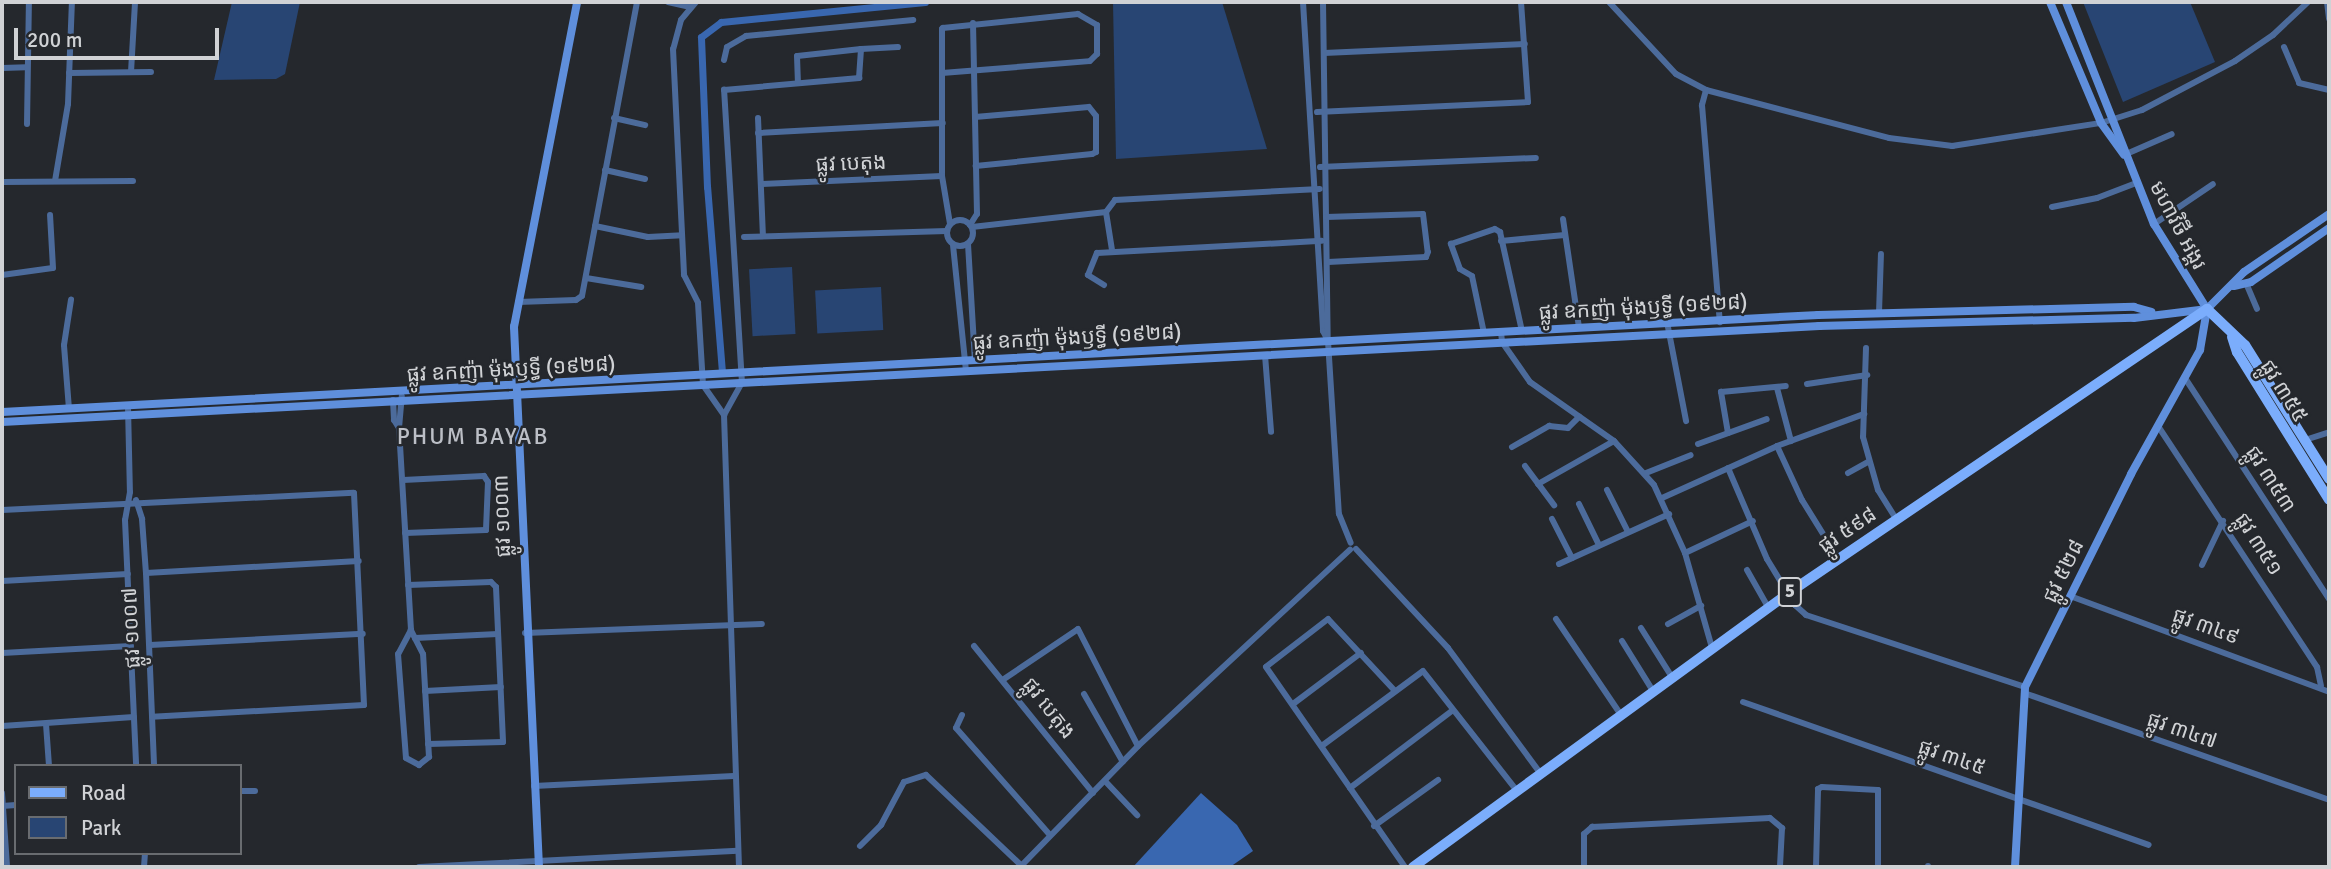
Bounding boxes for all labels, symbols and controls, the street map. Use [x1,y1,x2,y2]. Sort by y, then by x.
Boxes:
scale bar [18,14,222,58]
text: 200 m [27,27,82,53]
street label: ផ្លូវ បេតុង [815,149,887,177]
street label: មហាវិថី អង្គរ [2144,177,2212,273]
street label: ផ្លូវ ឧកញ៉ា ម៉ុងឫទ្ធី (១៩២៨) [1538,289,1748,325]
street label: ផ្លូវ ឧកញ៉ា ម៉ុងឫទ្ធី (១៩២៨) [972,319,1182,355]
street label: ផ្លូវ ឧកញ៉ា ម៉ុងឫទ្ធី (១៩២៨) [406,351,616,387]
street label: ផ្លូវ ៣៥៥ [2255,355,2313,427]
district label: PHUM BAYAB [398,423,548,451]
street label: ផ្លូវ ៣៥៣ [2240,441,2302,517]
street label: ផ្លូវ ១០០៣ [488,474,516,558]
street label: ផ្លូវ ៥៩៨ [1813,501,1881,559]
street label: ផ្លូវ ៣៥១ [2229,508,2289,580]
street label: ផ្លូវ ៥២៨ [2037,535,2089,607]
road number: 5 [1778,576,1802,608]
street label: ផ្លូវ ១០០៧ [116,587,146,669]
street label: ផ្លូវ ៣៤៩ [2169,602,2243,650]
street label: ផ្លូវ បេតុង [1017,672,1081,744]
street label: ផ្លូវ ៣៤៧ [2144,706,2220,754]
street label: ផ្លូវ ៣៤៥ [1915,734,1989,780]
legend [14,764,242,855]
text: Road [81,780,126,806]
text: Park [81,815,121,841]

